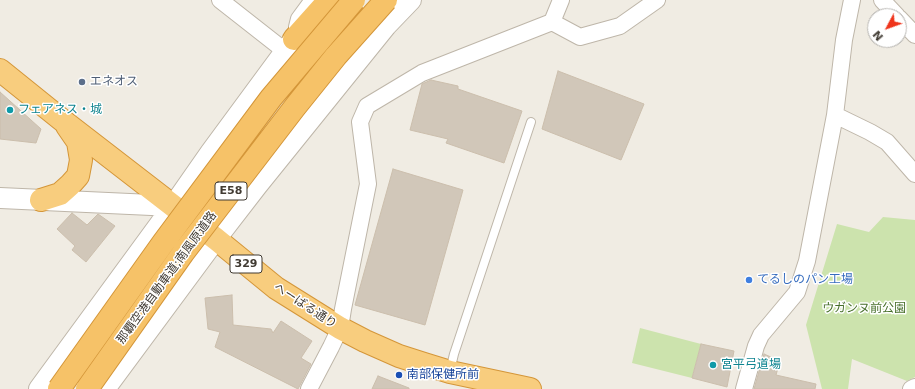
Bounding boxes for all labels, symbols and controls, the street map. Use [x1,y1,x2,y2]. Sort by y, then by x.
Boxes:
north arrow [867,8,907,48]
text: N [870,28,886,43]
place label: エネオス [90,75,138,89]
marker: エネオス [77,77,87,87]
place label: フェアネス・城 [18,103,102,117]
marker: フェアネス・城 [5,105,15,115]
road number: E58 [215,182,247,200]
street label: 那覇空港自動車道;南風原道路 [114,209,220,347]
road number: 329 [230,255,262,273]
place label: てるしのパン工場 [757,273,853,287]
marker: てるしのパン工場 [744,275,754,285]
street label: へーばる通り [271,280,339,332]
park label: ウガンヌ前公園 [822,302,906,316]
place label: 宮平弓道場 [721,358,781,372]
marker: 宮平弓道場 [708,360,718,370]
place label: 南部保健所前 [407,368,479,382]
marker: 南部保健所前 [394,370,404,380]

